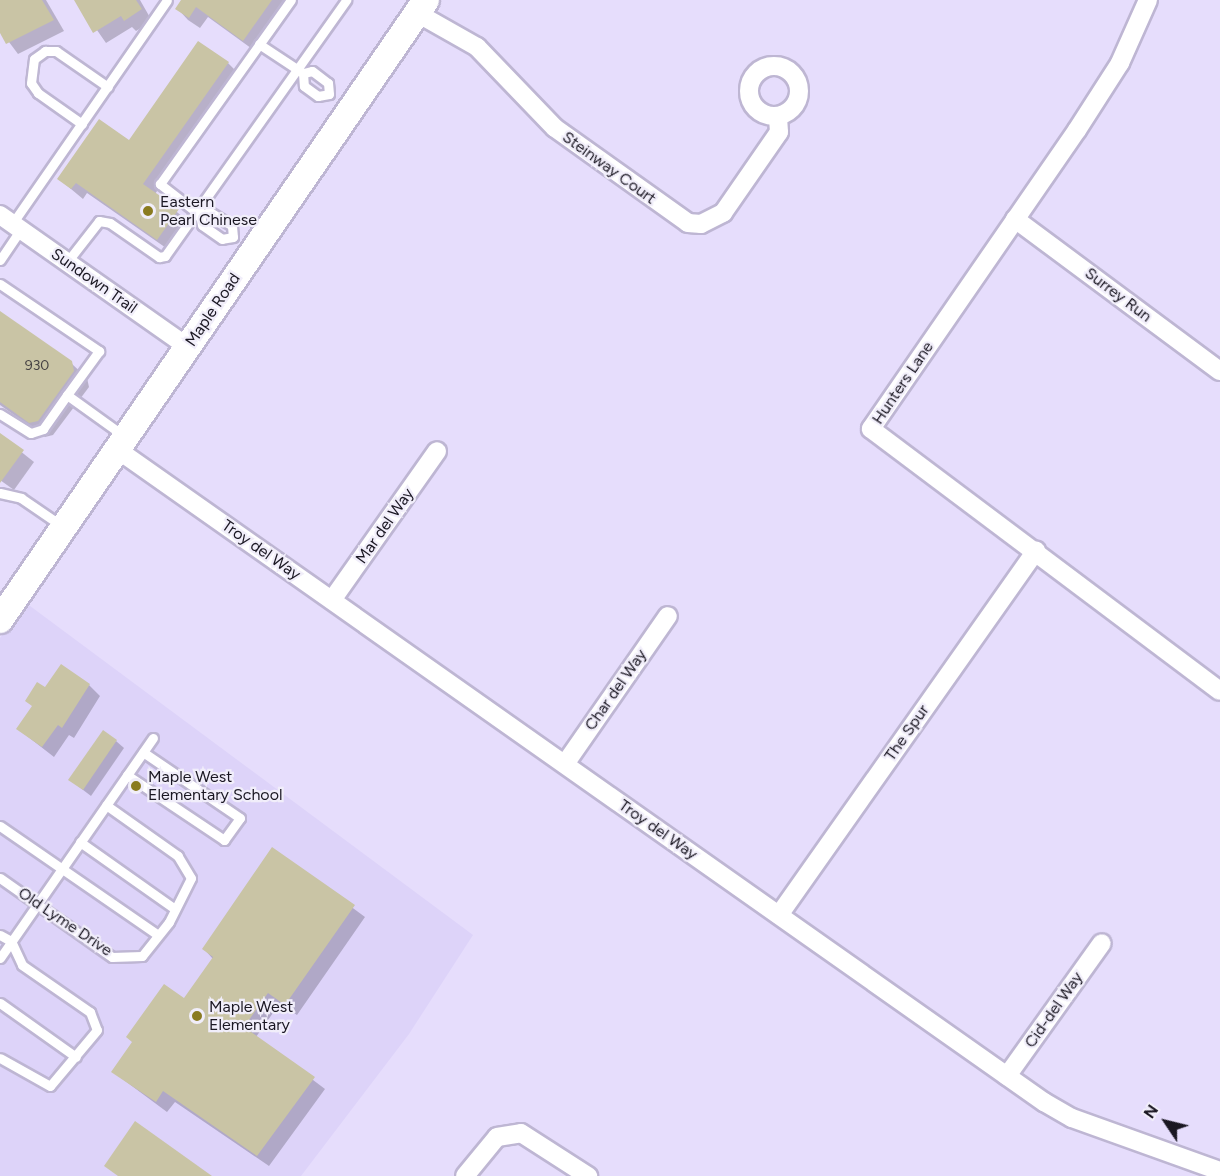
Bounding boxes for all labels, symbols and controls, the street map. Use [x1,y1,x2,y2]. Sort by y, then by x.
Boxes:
street label: Steinway Court [558,128,660,208]
place label: Eastern Pearl Chinese [160,192,257,230]
marker: Eastern Pearl Chinese [141,204,155,218]
street label: Sundown Trail [47,244,141,318]
street label: Surrey Run [1081,264,1155,326]
street label: Maple Road [182,270,244,350]
street label: Hunters Lane [868,338,938,428]
house number: 930 [25,358,49,374]
street label: Mar del Way [352,485,418,567]
street label: Troy del Way [218,516,304,584]
street label: Char del Way [581,646,651,734]
street label: The Spur [881,701,933,765]
place label: Maple West Elementary School [148,767,282,805]
marker: Maple West Elementary School [129,779,143,793]
street label: Troy del Way [615,796,701,864]
street label: Old Lyme Drive [14,884,116,960]
street label: Cid-del Way [1021,968,1087,1052]
place label: Maple West Elementary [209,997,293,1035]
marker: Maple West Elementary [190,1009,204,1023]
north arrow [1136,1092,1196,1152]
text: N [1140,1101,1162,1122]

